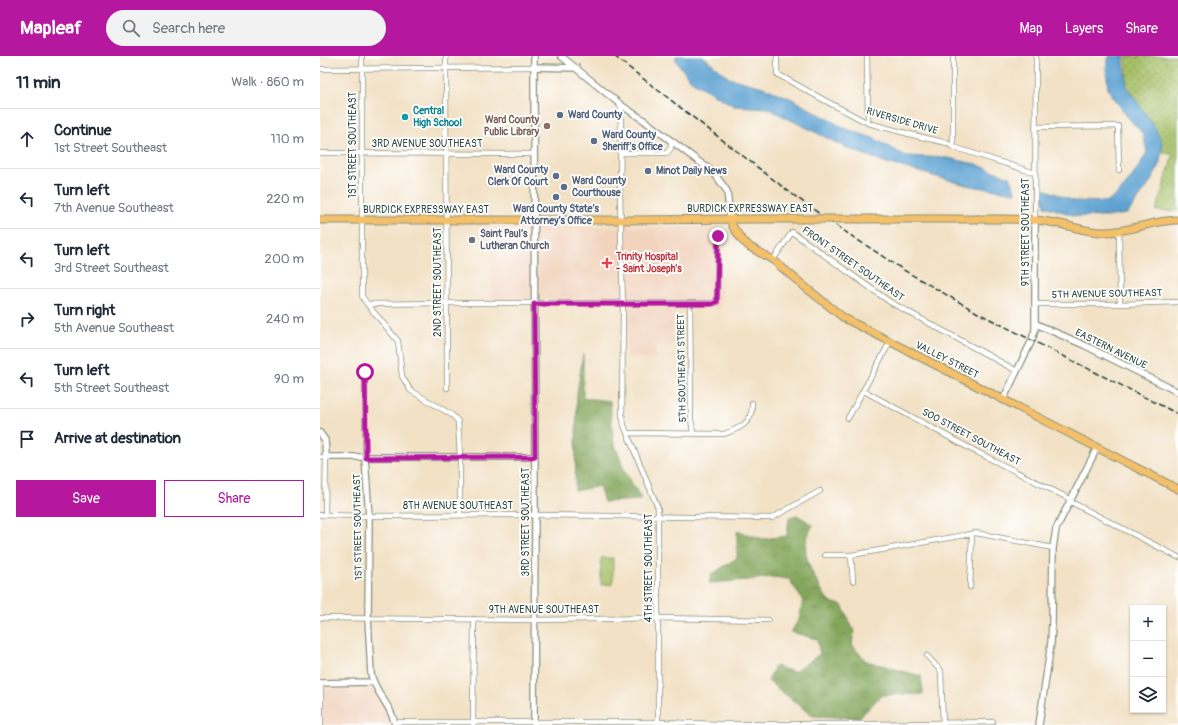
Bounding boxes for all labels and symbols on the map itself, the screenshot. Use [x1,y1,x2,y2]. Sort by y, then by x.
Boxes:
street label: 1ST STREET SOUTHEAST [347,91,359,198]
place label: Central High School [413,105,462,129]
street label: RIVERSIDE DRIVE [865,105,939,137]
place label: Ward County [568,109,623,121]
marker: Ward County [555,110,565,120]
marker: Central High School [400,112,410,122]
place label: Ward County Public Library [484,114,540,138]
marker: Ward County Public Library [542,121,552,131]
place label: Ward County Sheriff’s Office [602,129,664,153]
marker: Ward County Sheriff’s Office [589,136,599,146]
street label: 3RD AVENUE SOUTHEAST [372,138,483,150]
place label: Ward County Clerk Of Court [488,164,549,188]
place label: Minot Daily News [656,165,727,177]
marker: Minot Daily News [643,166,653,176]
marker: Ward County Clerk Of Court [551,171,561,181]
place label: Ward County Courthouse [572,175,627,199]
street label: 9TH STREET SOUTHEAST [1020,177,1032,286]
marker: Ward County Courthouse [559,182,569,192]
marker: Ward County State’s Attorney’s Office [551,192,561,202]
place label: Ward County State’s Attorney’s Office [513,203,599,227]
street label: BURDICK EXPRESSWAY EAST [687,203,813,215]
street label: BURDICK EXPRESSWAY EAST [363,204,489,216]
street label: FRONT STREET SOUTHEAST [800,224,907,304]
street label: 2ND STREET SOUTHEAST [432,227,444,337]
route end [709,227,727,245]
place label: Saint Paul’s Lutheran Church [480,228,550,252]
marker: Saint Paul’s Lutheran Church [467,235,477,245]
place label: Trinity Hospital - Saint Joseph's [615,251,682,275]
marker: Trinity Hospital - Saint Joseph's [601,257,613,269]
street label: 5TH AVENUE SOUTHEAST [1052,287,1163,301]
street label: 5TH SOUTHEAST STREET [675,313,689,422]
street label: EASTERN AVENUE [1073,326,1149,372]
street label: VALLEY STREET [913,339,981,381]
route start [356,363,374,381]
street label: SOO STREET SOUTHEAST [920,406,1023,468]
street label: 3RD STREET SOUTHEAST [520,467,532,576]
street label: 1ST STREET SOUTHEAST [351,473,365,580]
street label: 8TH AVENUE SOUTHEAST [403,500,514,512]
street label: 4TH STREET SOUTHEAST [643,513,655,622]
street label: 9TH AVENUE SOUTHEAST [489,604,600,616]

